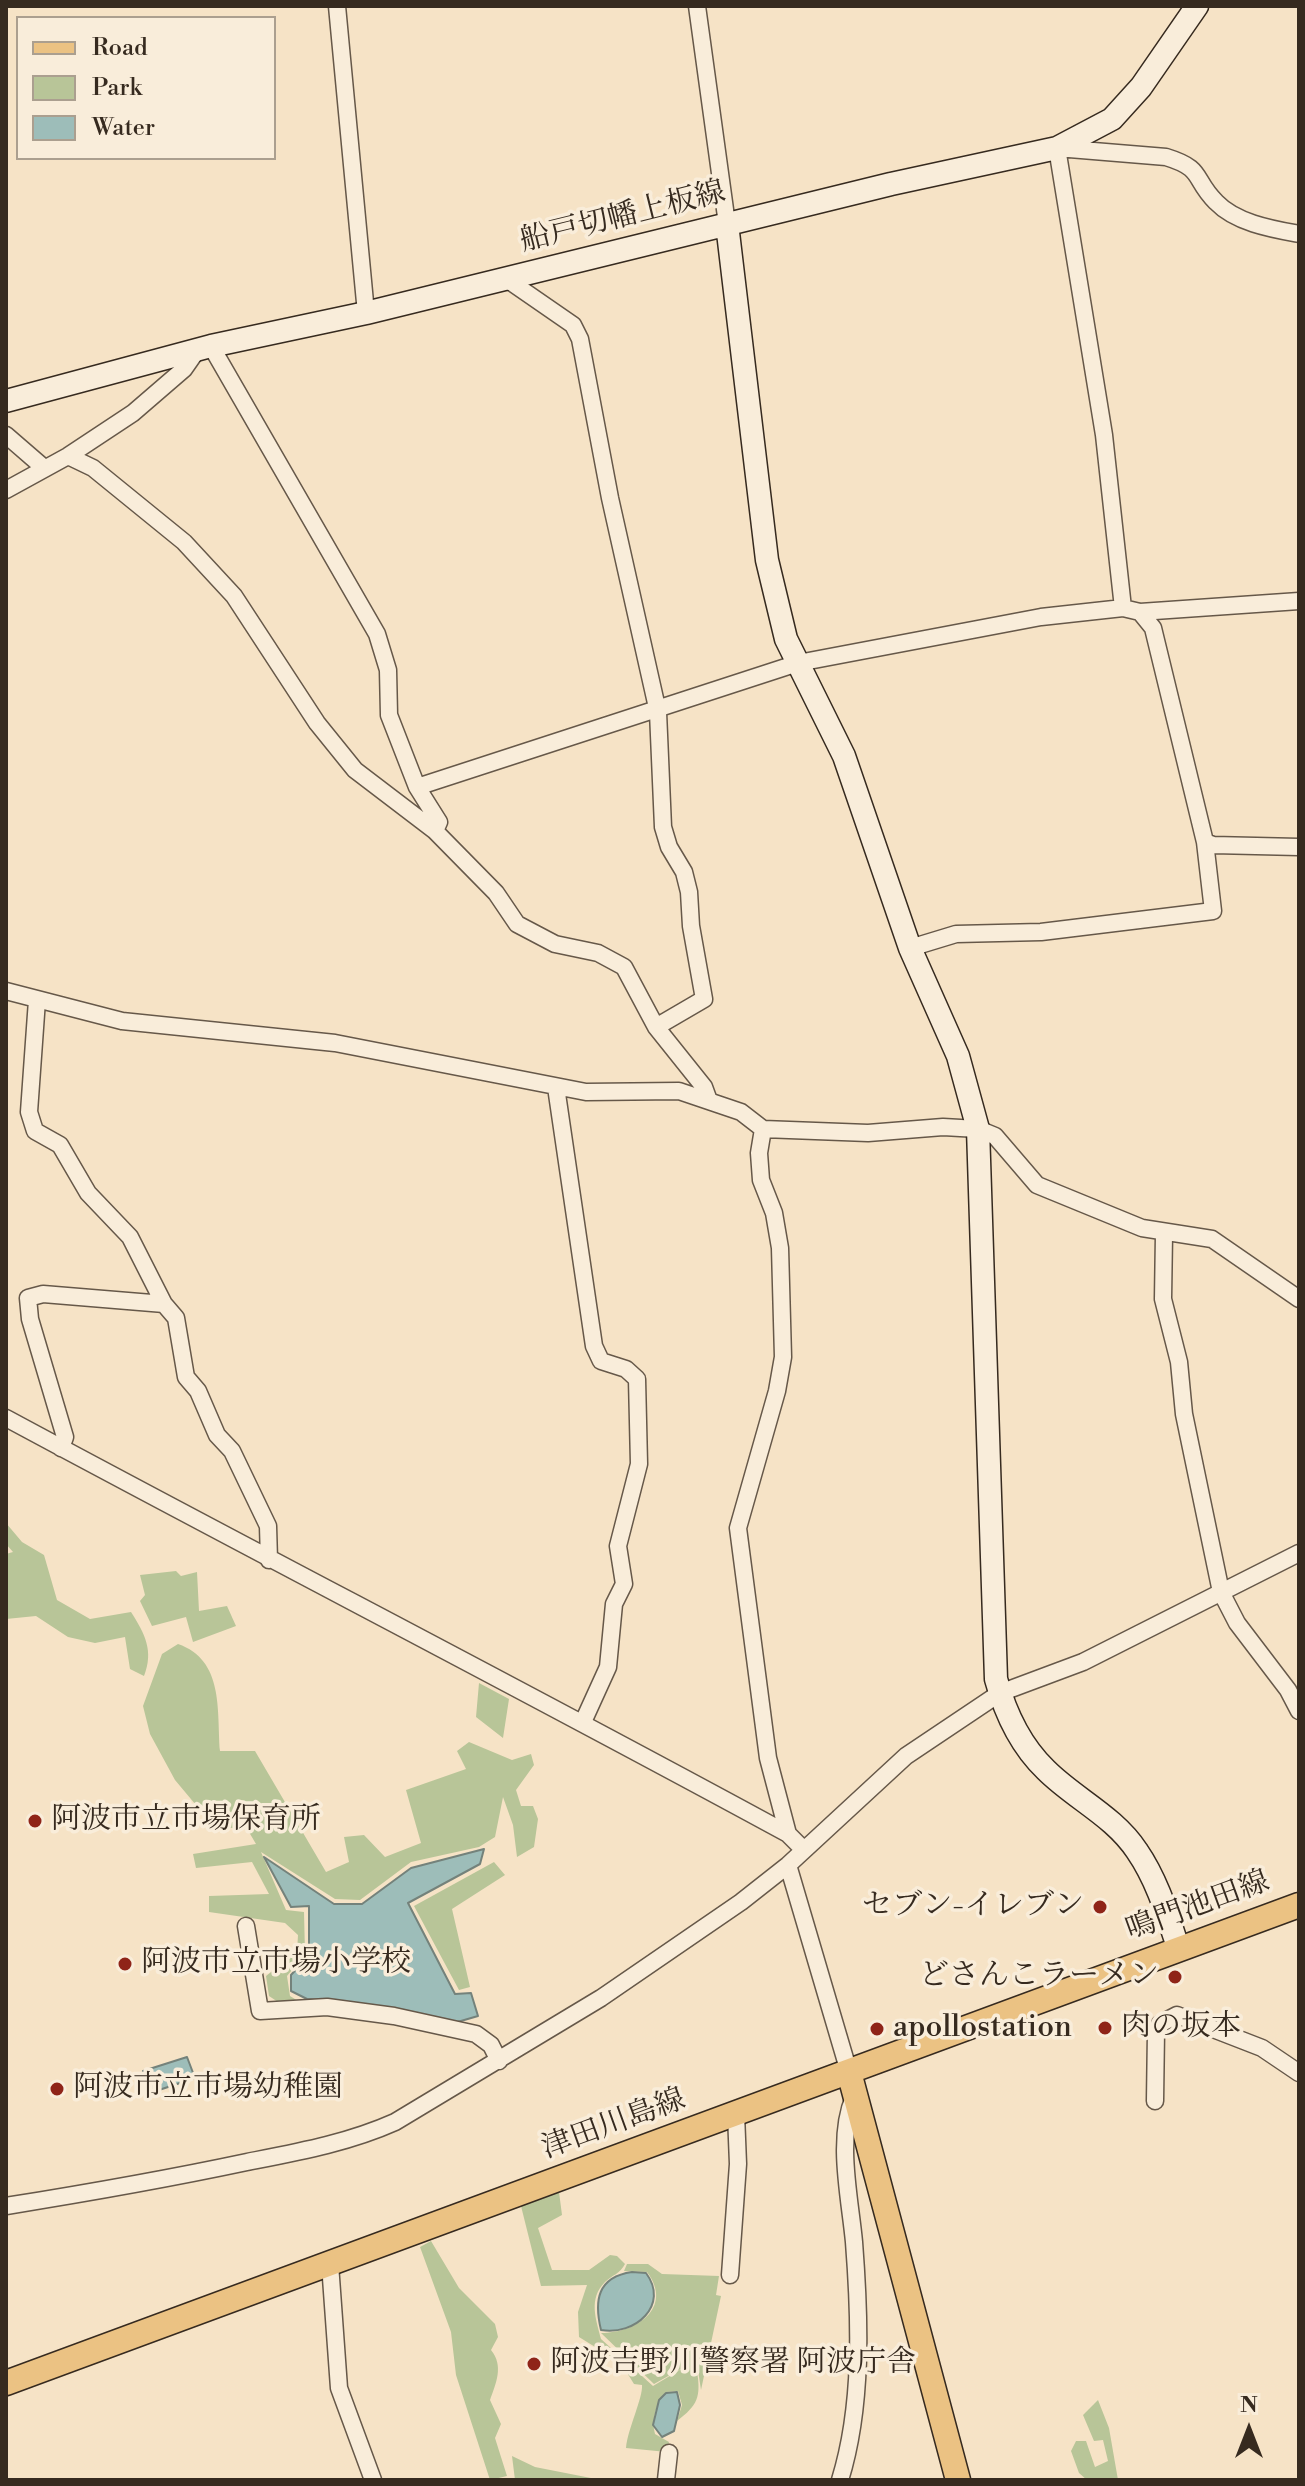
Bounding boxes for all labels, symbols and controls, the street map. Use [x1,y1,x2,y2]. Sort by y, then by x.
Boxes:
legend [16,16,276,160]
text: Road [92,33,148,63]
text: Park [92,73,142,103]
text: Water [92,113,155,143]
street label: 船戸切幡上板線 [517,175,729,261]
place label: 阿波市立市場保育所 [51,1803,321,1839]
marker: 阿波市立市場保育所 [26,1812,44,1830]
street label: 鳴門池田線 [1121,1864,1275,1950]
place label: セブン-イレブン [862,1889,1084,1925]
marker: セブン-イレブン [1091,1898,1109,1916]
place label: 阿波市立市場小学校 [141,1946,411,1982]
marker: 阿波市立市場小学校 [116,1955,134,1973]
place label: どさんこラーメン [919,1959,1159,1995]
marker: どさんこラーメン [1166,1968,1184,1986]
place label: 肉の坂本 [1121,2010,1241,2046]
place label: apollostation [893,2011,1072,2047]
marker: 肉の坂本 [1096,2019,1114,2037]
marker: apollostation [868,2020,886,2038]
place label: 阿波市立市場幼稚園 [73,2071,343,2107]
marker: 阿波市立市場幼稚園 [48,2080,66,2098]
street label: 津田川島線 [537,2082,691,2168]
place label: 阿波吉野川警察署 阿波庁舎 [550,2346,916,2382]
marker: 阿波吉野川警察署 阿波庁舎 [525,2355,543,2373]
north arrow [1209,2390,1289,2470]
text: N [1240,2392,1258,2419]

